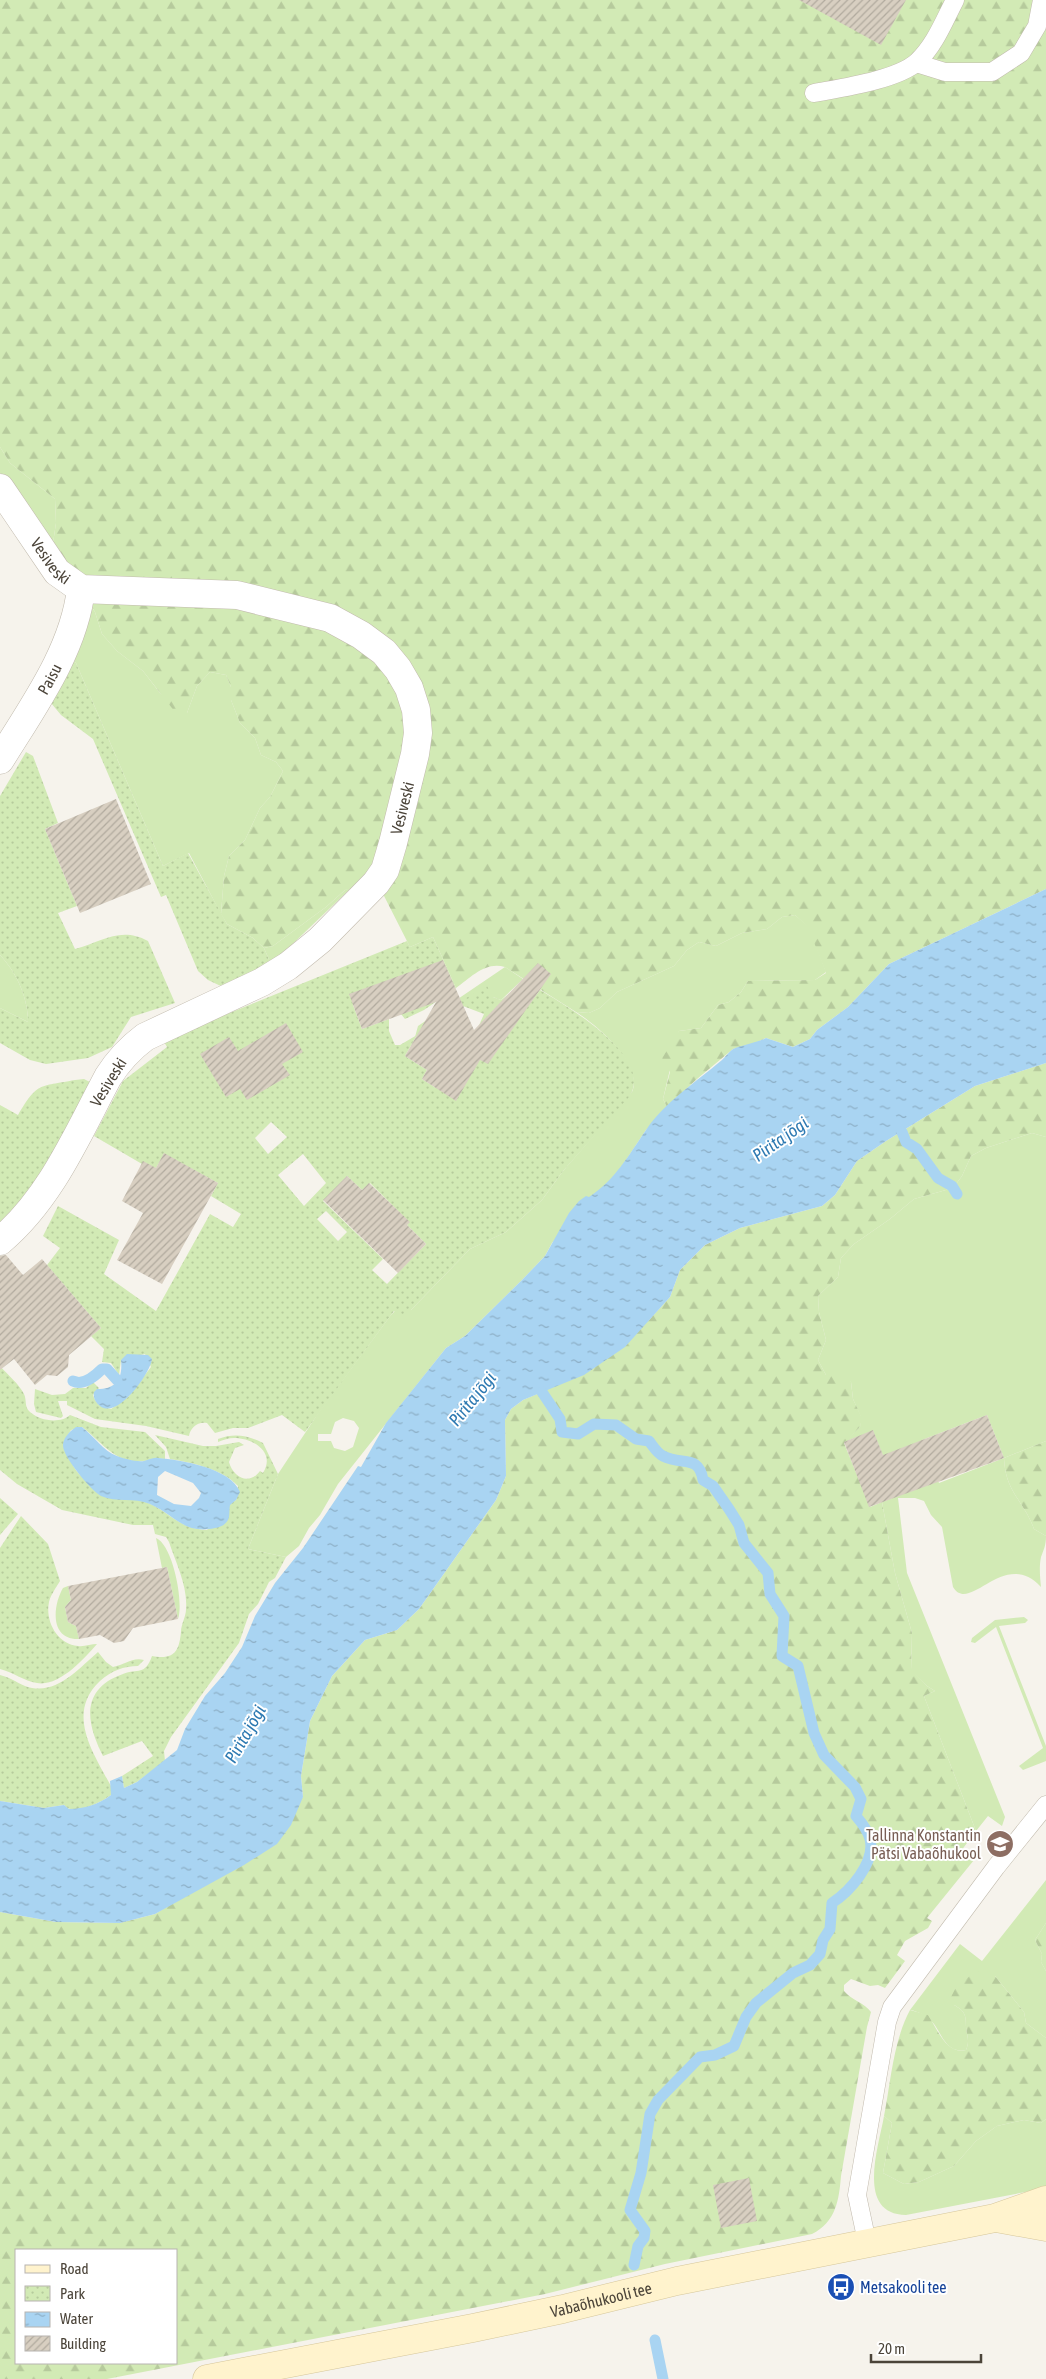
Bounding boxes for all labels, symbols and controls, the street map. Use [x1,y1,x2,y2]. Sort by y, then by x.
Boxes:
street label: Vesiveski [27,534,74,588]
street label: Paisu [34,661,65,697]
street label: Vesiveski [387,780,417,836]
street label: Vesiveski [86,1055,130,1109]
water label: Pirita jõgi [748,1112,812,1166]
water label: Pirita jõgi [444,1368,500,1430]
water label: Pirita jõgi [220,1701,270,1767]
place label: Tallinna Konstantin Pätsi Vabaõhukool [866,1826,982,1862]
school or university icon: Tallinna Konstantin Pätsi Vabaõhukool [985,1829,1015,1859]
legend [15,2249,178,2364]
text: Road [60,2260,89,2277]
bus stop icon: Metsakooli tee [826,2272,856,2302]
place label: Metsakooli tee [860,2278,946,2296]
street label: Vabaõhukooli tee [549,2279,654,2320]
text: Park [60,2285,85,2302]
text: Water [60,2310,93,2327]
scale bar [871,2332,981,2364]
text: Building [60,2335,106,2352]
text: 20 m [878,2340,905,2357]

